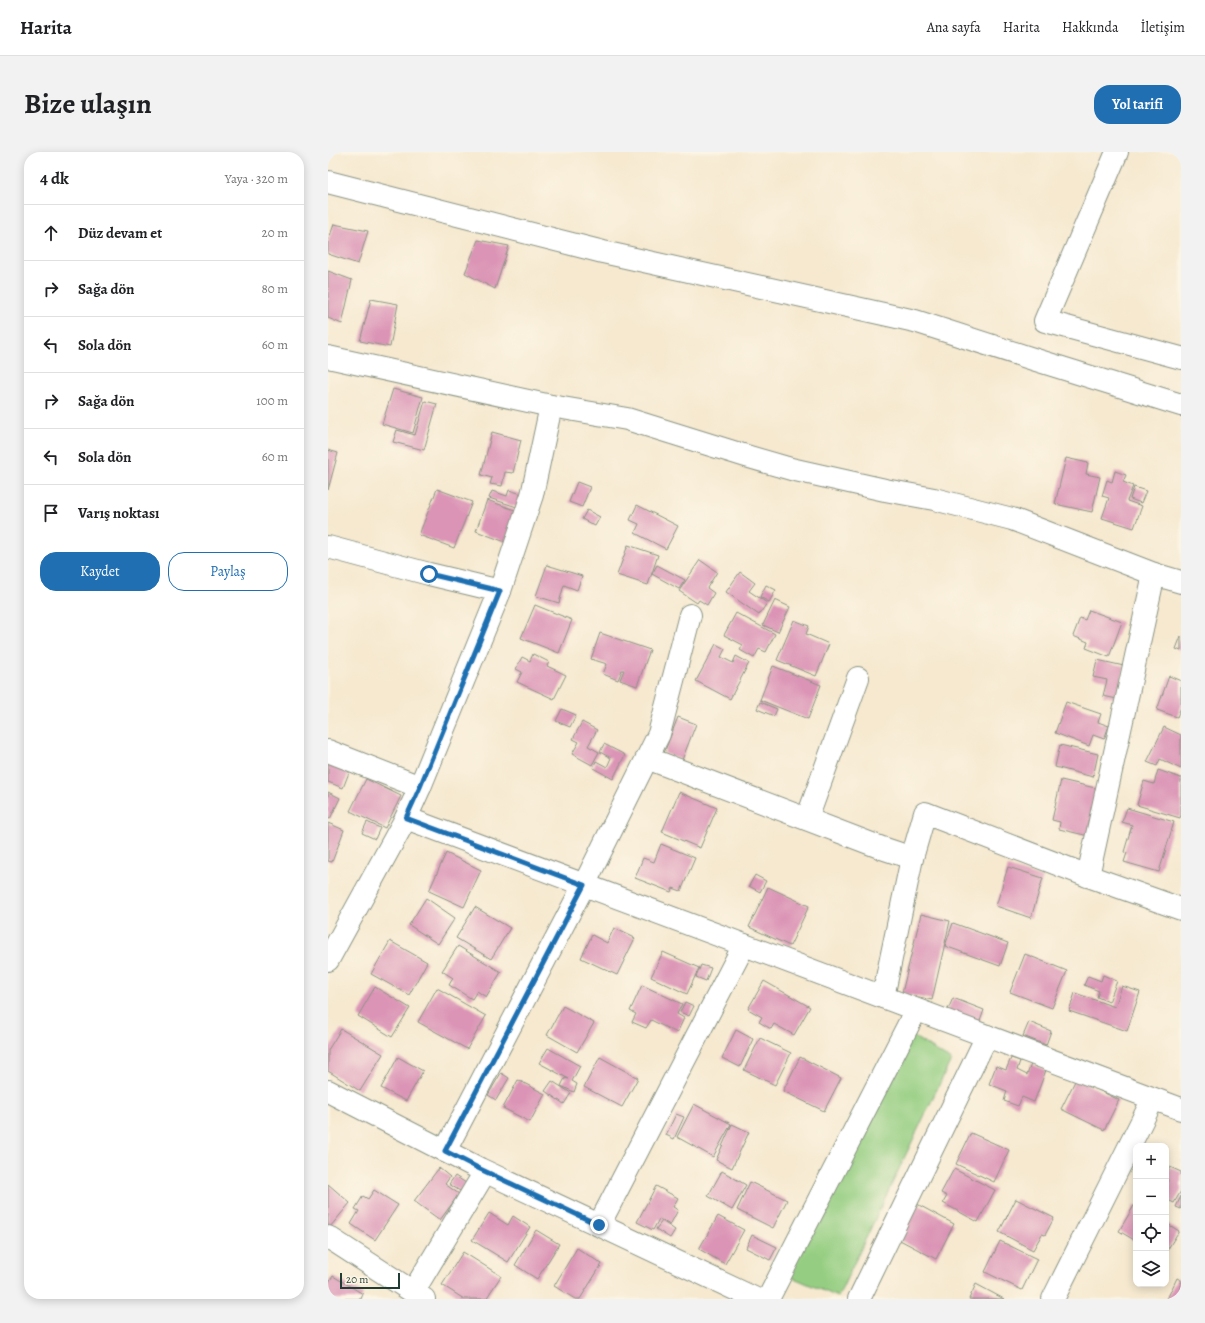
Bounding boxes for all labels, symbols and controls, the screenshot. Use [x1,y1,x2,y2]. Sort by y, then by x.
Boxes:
text: Harita [20,15,72,41]
text: Ana sayfa [927,18,981,37]
text: Harita [1003,18,1040,37]
text: Hakkında [1062,18,1118,37]
text: İletişim [1140,18,1185,37]
text: Bize ulaşın [24,85,152,123]
button: Yol tarifi [1094,85,1181,124]
text: 4 dk [40,167,69,190]
text: Yaya · 320 m [225,170,288,187]
icon: ahead [40,222,62,244]
text: Düz devam et [78,223,162,243]
text: 20 m [262,224,288,241]
icon: right [40,278,62,300]
text: Sağa dön [78,279,134,299]
text: 80 m [261,280,288,297]
icon: left [40,334,62,356]
text: Sola dön [78,335,131,355]
text: 60 m [262,336,288,353]
icon: right [40,390,62,412]
text: Sağa dön [78,391,134,411]
text: 100 m [256,392,288,409]
icon: left [40,446,62,468]
text: Sola dön [78,447,131,467]
text: 60 m [262,448,288,465]
icon: arrive [40,502,62,524]
text: Varış noktası [78,503,159,523]
button: Kaydet [40,552,160,591]
button: Paylaş [168,552,288,591]
route start [420,565,438,583]
map controls [1133,1143,1169,1287]
button: + [1133,1143,1169,1179]
button: − [1133,1179,1169,1215]
button: locate [1133,1215,1169,1251]
route end [590,1216,608,1234]
button: layers [1133,1251,1169,1287]
scale bar [340,1271,400,1290]
text: 20 m [346,1272,368,1287]

